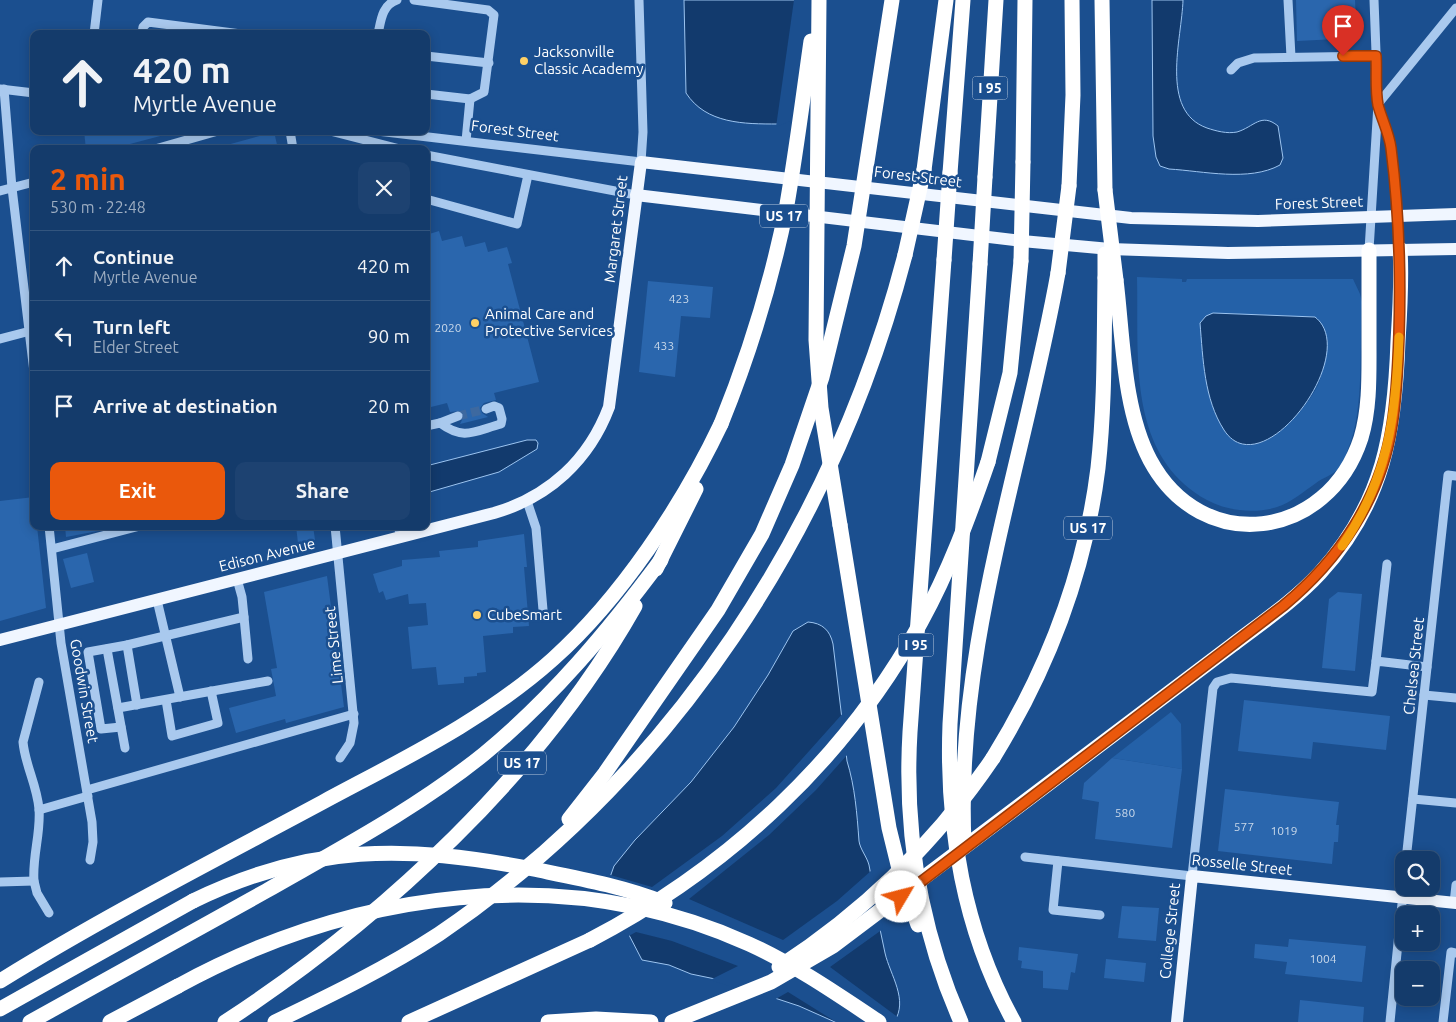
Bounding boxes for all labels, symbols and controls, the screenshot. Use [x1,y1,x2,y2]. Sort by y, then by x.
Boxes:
pin [1322,5,1364,56]
icon: arrive [1329,12,1357,40]
place label: Jacksonville Classic Academy [534,43,644,77]
icon: ahead [50,50,115,115]
text: 420 m [133,50,231,90]
marker: Jacksonville Classic Academy [518,55,530,67]
road number: I 95 [972,76,1008,100]
text: Myrtle Avenue [133,91,277,116]
street label: Forest Street [470,117,560,144]
text: 2 min [50,162,126,196]
button: close [358,162,410,214]
street label: Forest Street [873,163,963,190]
street label: Margaret Street [600,174,631,284]
street label: Forest Street [1275,192,1364,213]
text: 530 m · 22:48 [50,198,146,216]
road number: US 17 [760,205,808,228]
text: Continue [93,246,174,268]
icon: ahead [50,252,78,280]
text: 420 m [357,255,410,277]
text: Myrtle Avenue [93,268,198,286]
house number: 423 [669,292,689,305]
place label: Animal Care and Protective Services [485,305,613,339]
text: Turn left [93,316,171,338]
marker: Animal Care and Protective Services [469,317,481,329]
house number: 2020 [434,321,462,334]
icon: left [50,322,78,350]
text: 90 m [368,325,410,347]
text: Elder Street [93,338,179,356]
house number: 433 [654,339,674,352]
icon: arrive [50,392,78,420]
text: Arrive at destination [93,395,278,417]
text: 20 m [368,395,410,417]
button: Exit [50,462,225,520]
button: Share [235,462,410,520]
road number: US 17 [1064,516,1112,540]
street label: Edison Avenue [217,534,317,575]
street label: Lime Street [321,605,346,685]
place label: CubeSmart [487,606,562,623]
marker: CubeSmart [471,609,483,621]
street label: Chelsea Street [1400,616,1427,715]
road number: I 95 [898,634,934,656]
street label: Goodwin Street [67,638,102,744]
road number: US 17 [498,751,546,774]
house number: 580 [1115,806,1135,819]
house number: 577 [1234,820,1254,833]
house number: 1019 [1270,824,1298,837]
street label: Rosselle Street [1191,851,1293,878]
map controls [1395,851,1440,1006]
button: search [1395,851,1440,896]
position arrow [874,870,926,922]
street label: College Street [1156,882,1183,980]
button: + [1395,906,1440,951]
house number: 1004 [1309,952,1337,965]
button: − [1395,961,1440,1006]

